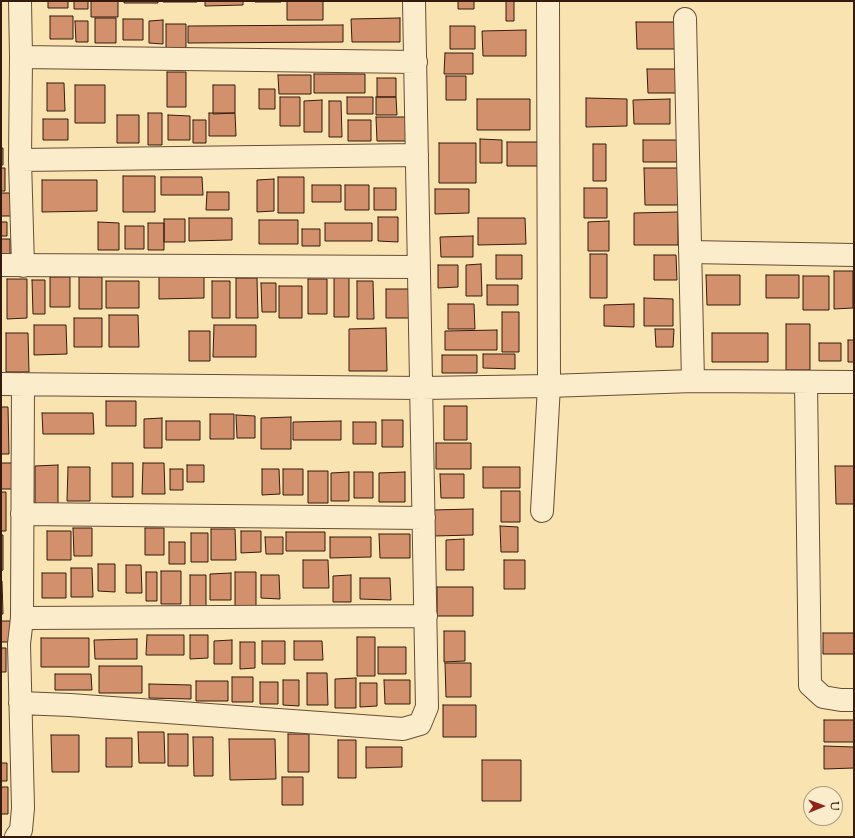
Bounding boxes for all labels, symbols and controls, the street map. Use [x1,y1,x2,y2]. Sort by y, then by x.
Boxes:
north arrow [803,786,843,826]
text: U [826,801,842,810]

